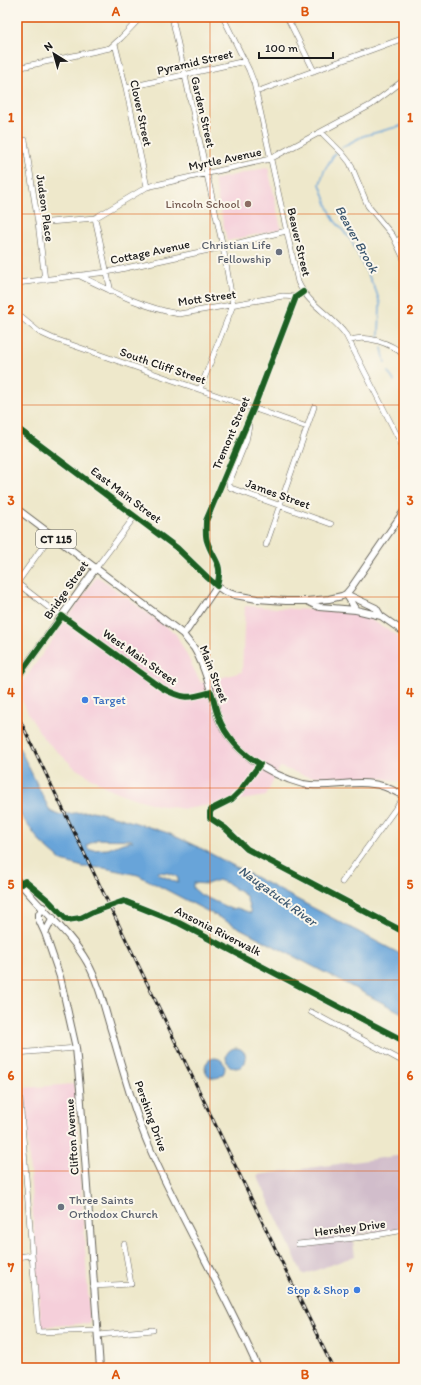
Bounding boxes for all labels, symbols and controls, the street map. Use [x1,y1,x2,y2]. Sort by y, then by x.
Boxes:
text: A [111,4,121,19]
text: B [301,4,310,19]
north arrow [34,34,74,74]
scale bar [259,34,333,60]
text: N [41,39,55,54]
text: 100 m [265,41,298,55]
street label: Pyramid Street [156,46,235,78]
street label: Garden Street [188,75,218,149]
street label: Clover Street [127,78,155,148]
text: 1 [8,110,14,125]
text: 1 [407,110,413,125]
street label: Myrtle Avenue [187,144,263,174]
street label: Judson Place [33,174,57,243]
place label: Lincoln School [165,197,241,211]
marker: Lincoln School [243,199,253,209]
water label: Beaver Brook [332,203,382,276]
street label: Beaver Street [284,206,314,278]
street label: Cottage Avenue [109,237,191,267]
place label: Christian Life Fellowship [202,238,271,266]
marker: Christian Life Fellowship [274,247,284,257]
street label: Mott Street [177,287,237,309]
text: 2 [8,302,15,317]
text: 2 [407,302,414,317]
street label: South Cliff Street [118,345,208,387]
street label: Tremont Street [209,394,253,472]
street label: East Main Street [88,464,165,526]
street label: James Street [244,476,313,512]
text: 3 [7,493,15,508]
text: 3 [406,493,414,508]
road number: CT 115 [36,530,76,548]
street label: Bridge Street [41,558,92,622]
street label: West Main Street [100,626,180,688]
street label: Main Street [197,643,232,705]
text: 4 [7,685,15,700]
text: 4 [406,685,414,700]
place label: Target [93,693,126,707]
marker: Target [80,695,90,705]
water label: Naugatuck River [236,863,321,930]
text: 5 [8,877,15,892]
text: 5 [407,877,414,892]
street label: Ansonia Riverwalk [173,903,263,959]
text: 6 [8,1068,15,1083]
text: 6 [407,1068,414,1083]
street label: Pershing Drive [132,1079,170,1154]
street label: Clifton Avenue [62,1098,82,1176]
place label: Three Saints Orthodox Church [69,1193,159,1221]
marker: Three Saints Orthodox Church [56,1202,66,1212]
street label: Hershey Drive [314,1217,387,1239]
text: 7 [7,1260,15,1275]
text: 7 [406,1260,414,1275]
place label: Stop & Shop [287,1283,349,1297]
marker: Stop & Shop [352,1285,362,1295]
text: A [111,1367,121,1382]
text: B [301,1367,310,1382]

